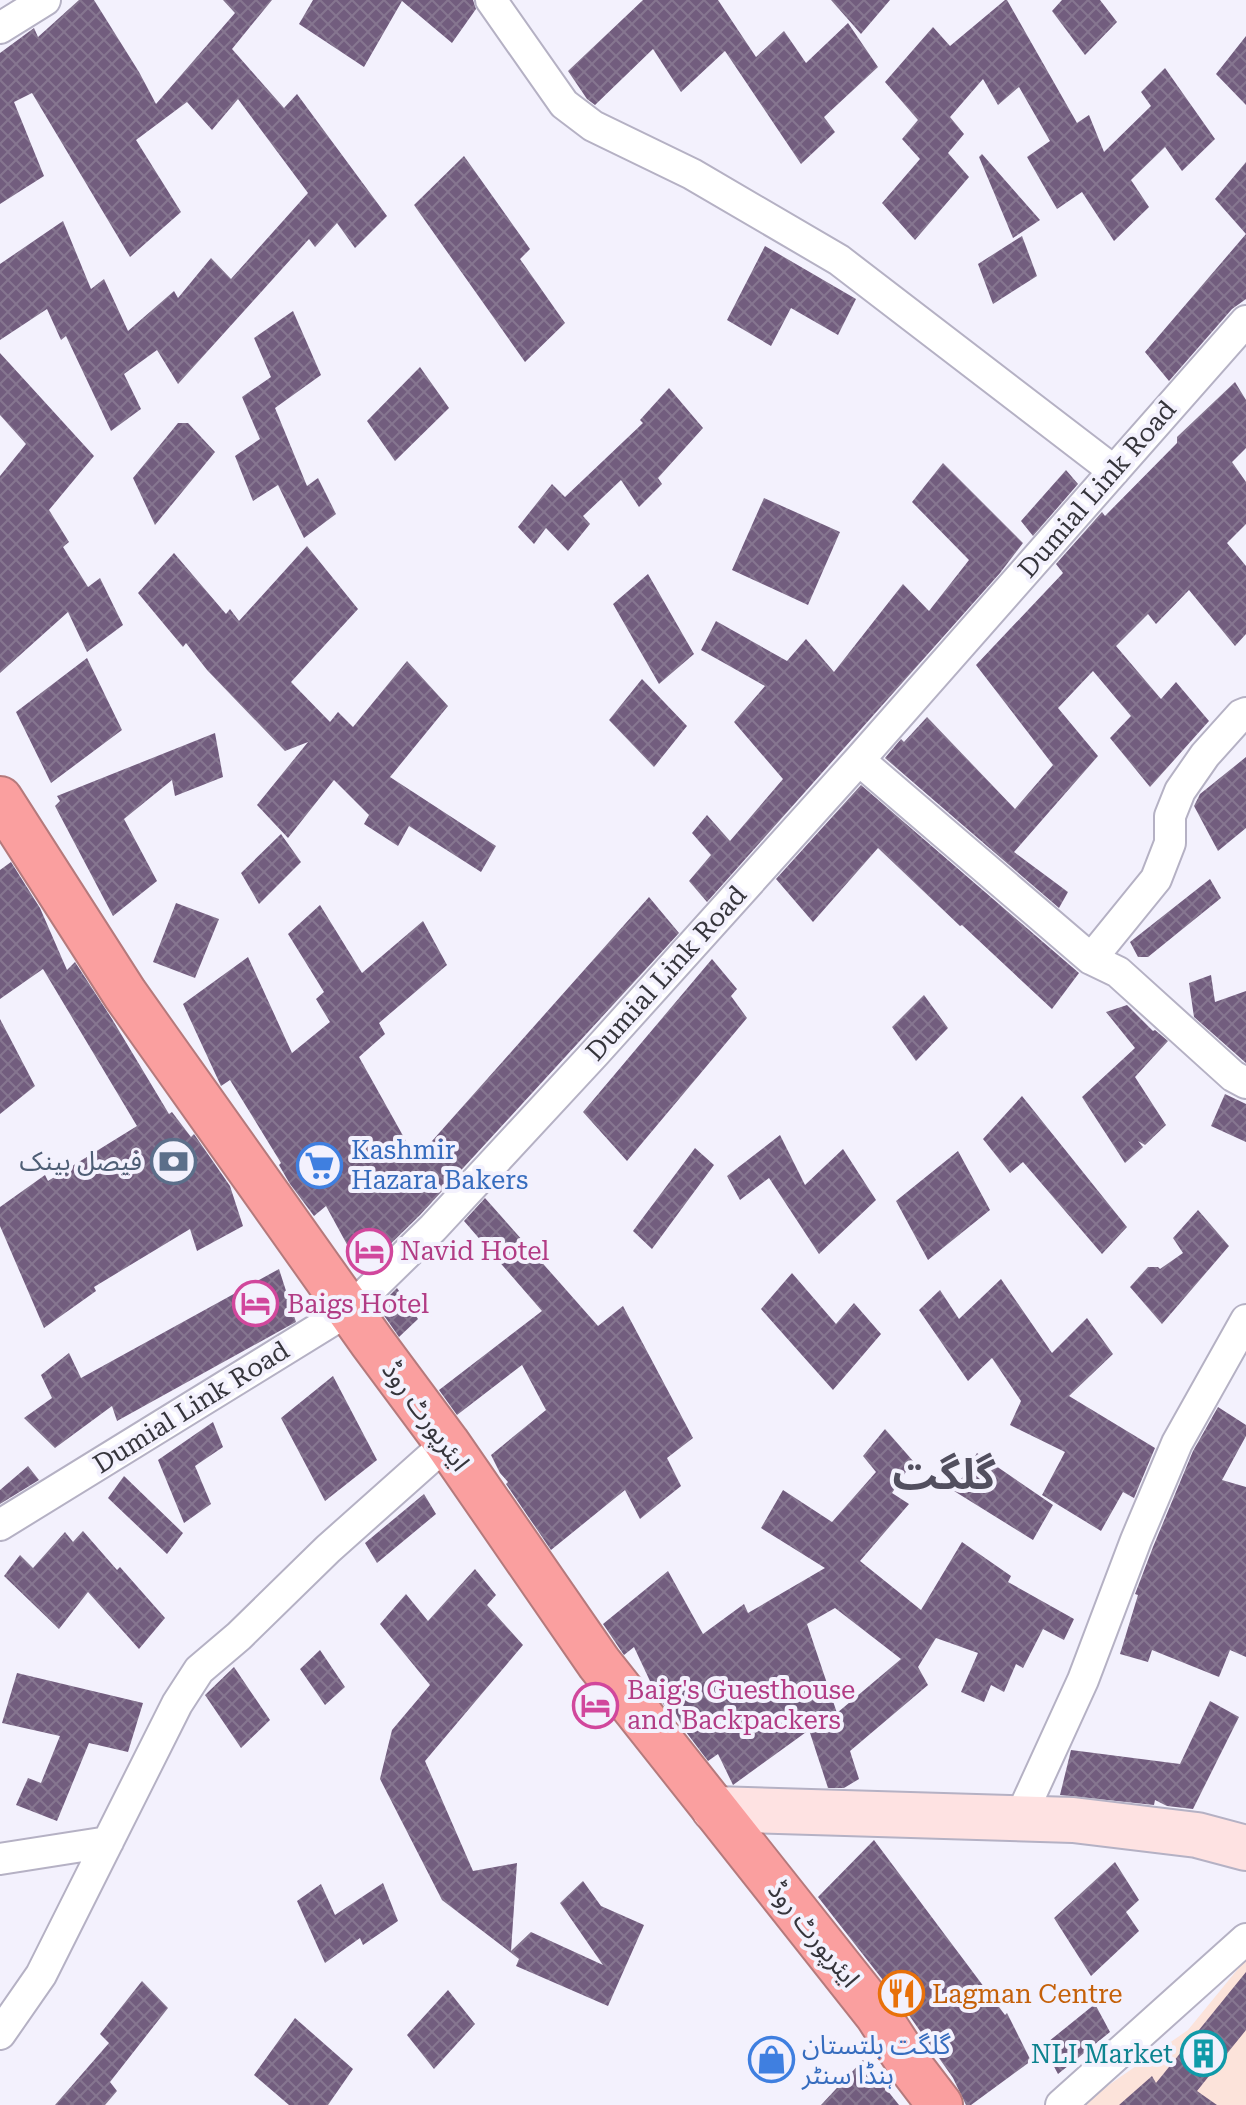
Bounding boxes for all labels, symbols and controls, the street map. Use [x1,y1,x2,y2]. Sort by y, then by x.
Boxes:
street label: Dumial Link Road [1012,394,1182,584]
street label: Dumial Link Road [580,879,753,1067]
place label: Kashmir Hazara Bakers [351,1135,528,1195]
bank icon: فیصل بینک [149,1137,197,1185]
supermarket icon: Kashmir Hazara Bakers [296,1141,344,1189]
place label: فیصل بینک [19,1146,142,1176]
hotel icon: Navid Hotel [345,1227,393,1275]
place label: Navid Hotel [400,1236,549,1266]
hotel icon: Baigs Hotel [232,1280,280,1328]
place label: Baigs Hotel [287,1289,429,1319]
street label: Dumial Link Road [88,1335,295,1479]
street label: ایئرپورٹ روڈ [374,1355,476,1478]
district label: گلگت [893,1450,996,1499]
place label: Baig's Guesthouse and Backpackers [627,1675,855,1735]
hotel icon: Baig's Guesthouse and Backpackers [572,1681,620,1729]
street label: ایئرپورٹ روڈ [760,1875,866,1995]
restaurant icon: Lagman Centre [877,1970,925,2018]
place label: Lagman Centre [932,1979,1123,2009]
place label: گلگت بلتستان ہنڈا سنٹر [801,2030,951,2090]
building icon: NLI Market [1180,2030,1228,2078]
shop icon: گلگت بلتستان ہنڈا سنٹر [747,2036,795,2084]
place label: NLI Market [1031,2039,1173,2069]

